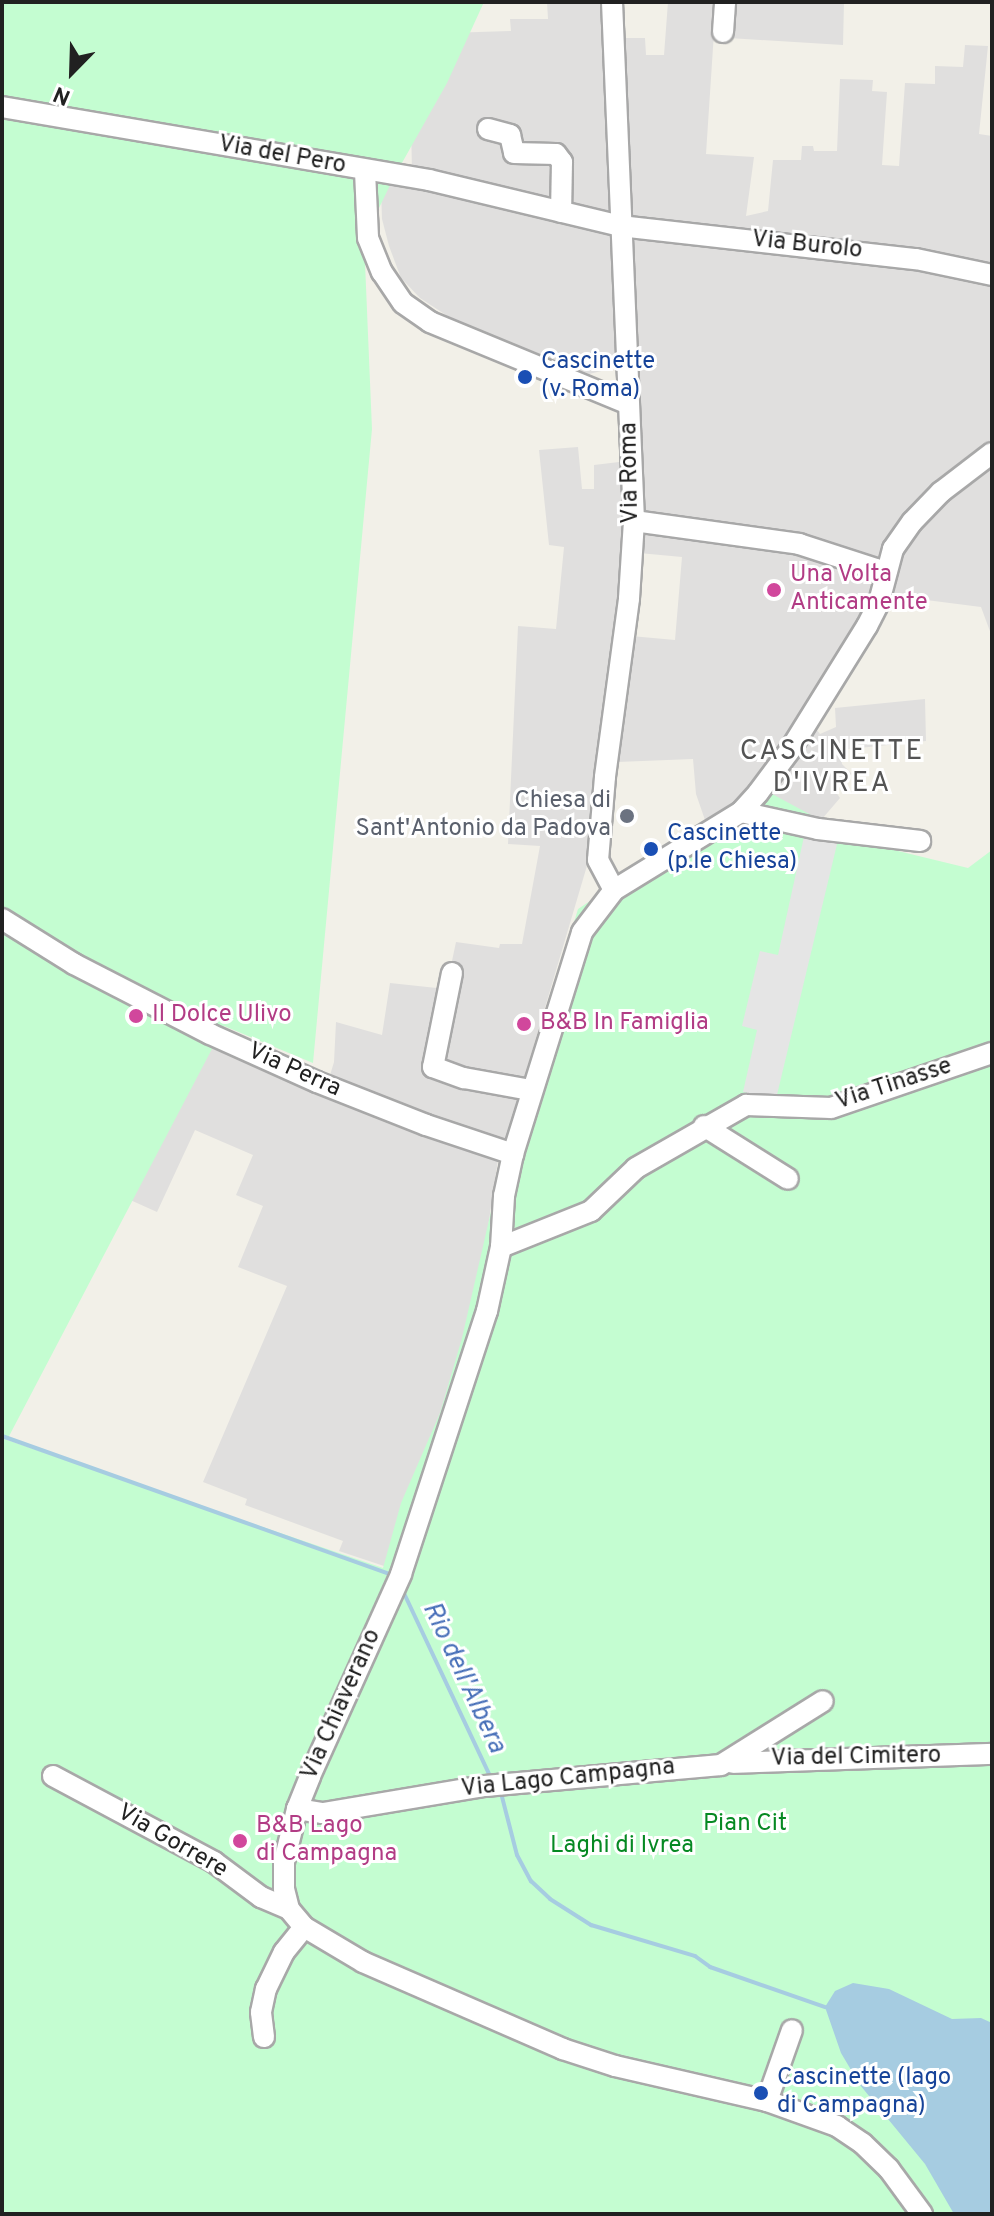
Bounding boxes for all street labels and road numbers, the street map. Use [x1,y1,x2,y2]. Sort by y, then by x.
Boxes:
street label: Via del Pero [216,131,348,181]
street label: Via Burolo [750,226,864,266]
street label: Via Roma [616,422,646,524]
street label: Via Perra [243,1038,345,1104]
street label: Via Tinasse [832,1053,956,1117]
street label: Via Chiaverano [296,1625,388,1785]
street label: Via del Cimitero [771,1742,941,1774]
street label: Via Lago Campagna [460,1753,676,1805]
street label: Via Gorrere [112,1799,232,1885]

